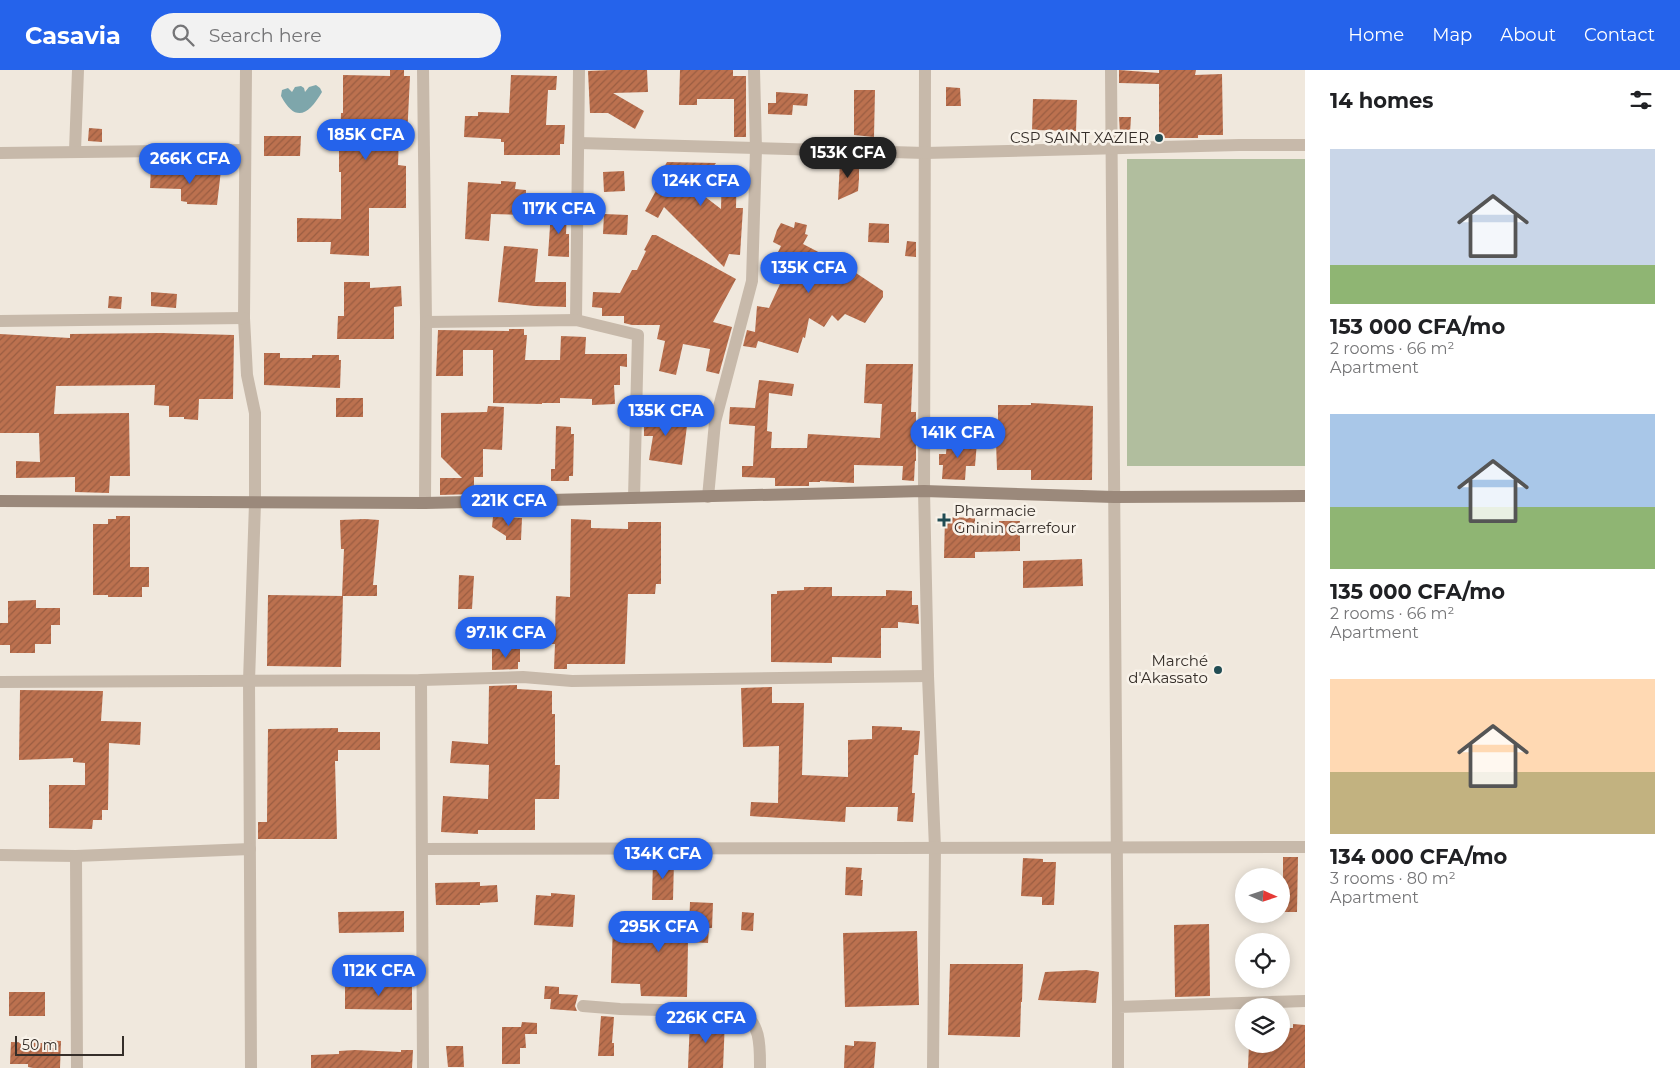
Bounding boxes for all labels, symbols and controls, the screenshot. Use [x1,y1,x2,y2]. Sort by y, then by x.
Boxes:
search box [151,13,501,58]
text: Casavia [25,21,121,50]
icon: search [169,21,197,49]
text: Search here [209,24,322,47]
text: Home [1348,24,1404,46]
text: Map [1432,24,1472,46]
text: About [1500,24,1556,46]
text: Contact [1584,24,1655,46]
icon: filters [1627,86,1655,114]
text: 14 homes [1330,88,1434,113]
pin: 185K CFA [314,118,418,161]
text: 185K CFA [328,125,404,144]
place label: CSP SAINT XAZIER [1010,128,1149,147]
marker: CSP SAINT XAZIER [1153,132,1165,144]
pin: 153K CFA [796,136,900,179]
pin: 266K CFA [138,142,242,185]
text: 153K CFA [810,143,886,162]
text: 266K CFA [150,149,230,168]
pin: 124K CFA [649,164,753,207]
text: 124K CFA [663,171,739,190]
icon: home [1448,181,1538,271]
pin: 117K CFA [507,192,611,235]
text: 117K CFA [523,199,595,218]
pin: 135K CFA [757,252,861,294]
text: 135K CFA [771,258,847,277]
text: 153 000 CFA/mo [1330,314,1505,339]
text: 2 rooms · 66 m² [1330,339,1454,358]
text: Apartment [1330,358,1419,377]
pin: 135K CFA [614,394,718,437]
text: 135K CFA [628,401,704,420]
pin: 141K CFA [906,416,1010,459]
text: 141K CFA [921,423,995,442]
icon: home [1448,446,1538,536]
pin: 221K CFA [457,484,561,527]
text: 221K CFA [471,491,547,510]
place label: Pharmacie Gninin carrefour [954,501,1077,537]
marker: Pharmacie Gninin carrefour [938,514,950,526]
text: 135 000 CFA/mo [1330,579,1505,604]
text: 2 rooms · 66 m² [1330,604,1454,623]
pin: 97.1K CFA [449,616,563,659]
text: 97.1K CFA [466,623,546,642]
text: Apartment [1330,623,1419,642]
place label: Marché d'Akassato [1128,651,1208,687]
marker: Marché d'Akassato [1212,664,1224,676]
icon: home [1448,711,1538,801]
pin: 134K CFA [611,838,715,880]
text: 134K CFA [625,844,701,863]
text: 134 000 CFA/mo [1330,844,1507,869]
north arrow [1235,868,1290,922]
map controls [1235,868,1290,1053]
text: 3 rooms · 80 m² [1330,869,1456,888]
text: Apartment [1330,888,1419,907]
pin: 295K CFA [607,910,711,953]
text: 295K CFA [619,917,699,936]
button: locate [1235,933,1290,988]
pin: 112K CFA [327,954,431,997]
text: 112K CFA [343,961,415,980]
button: layers [1235,998,1290,1053]
pin: 226K CFA [654,1002,758,1044]
text: 226K CFA [666,1008,746,1027]
scale bar [15,1033,124,1056]
text: 50 m [22,1036,58,1054]

